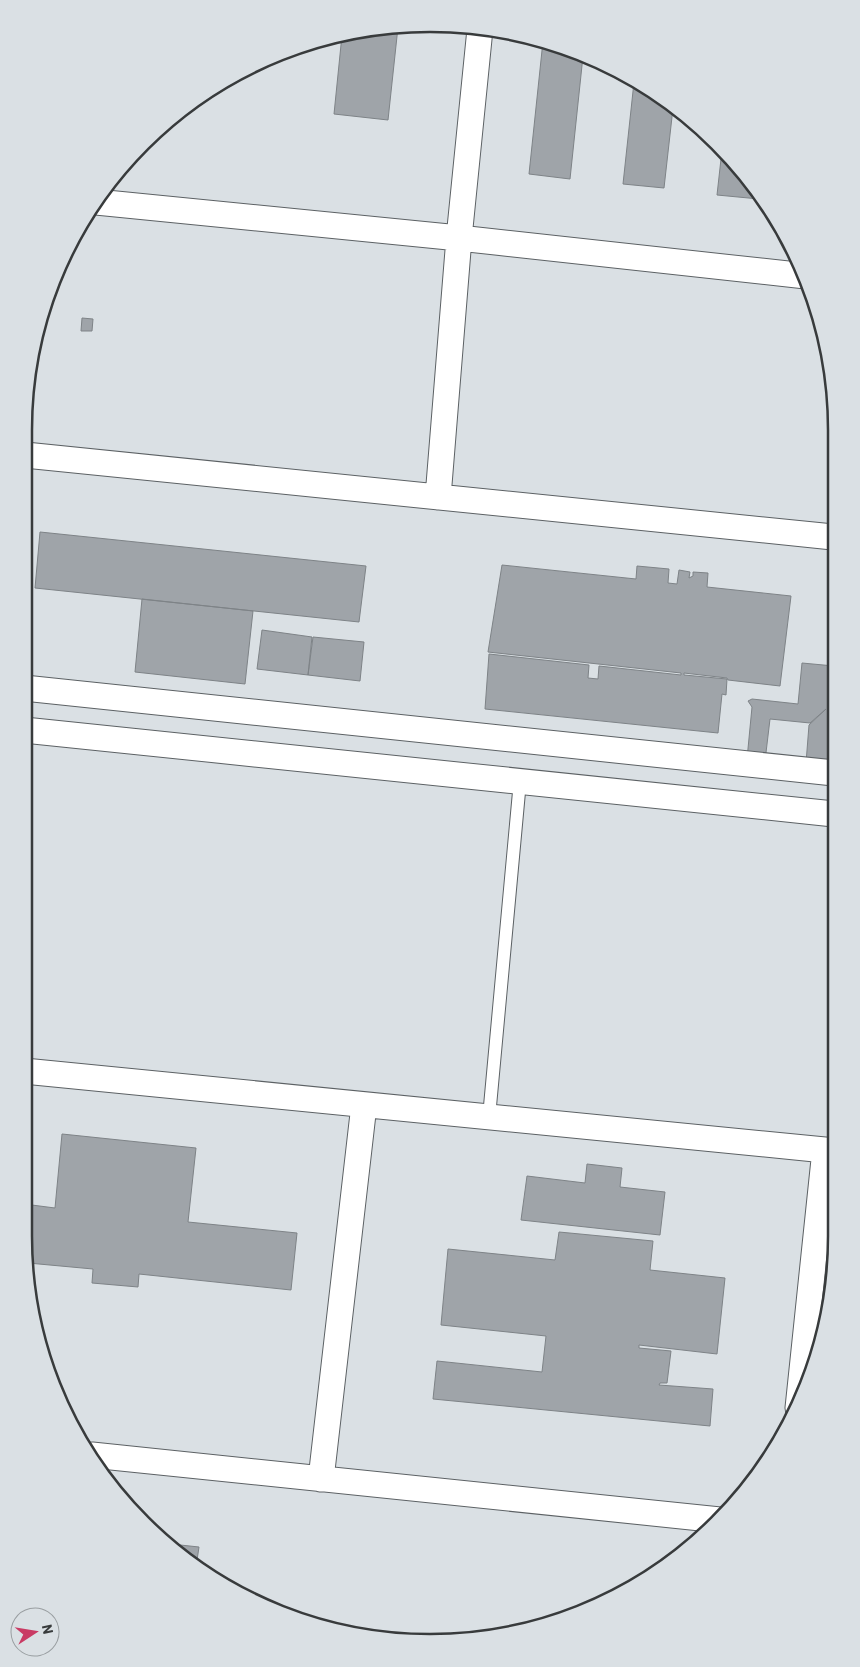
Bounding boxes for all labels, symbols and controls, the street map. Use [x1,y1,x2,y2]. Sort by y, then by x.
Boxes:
north arrow [10,1607,60,1657]
text: N [39,1623,57,1636]

